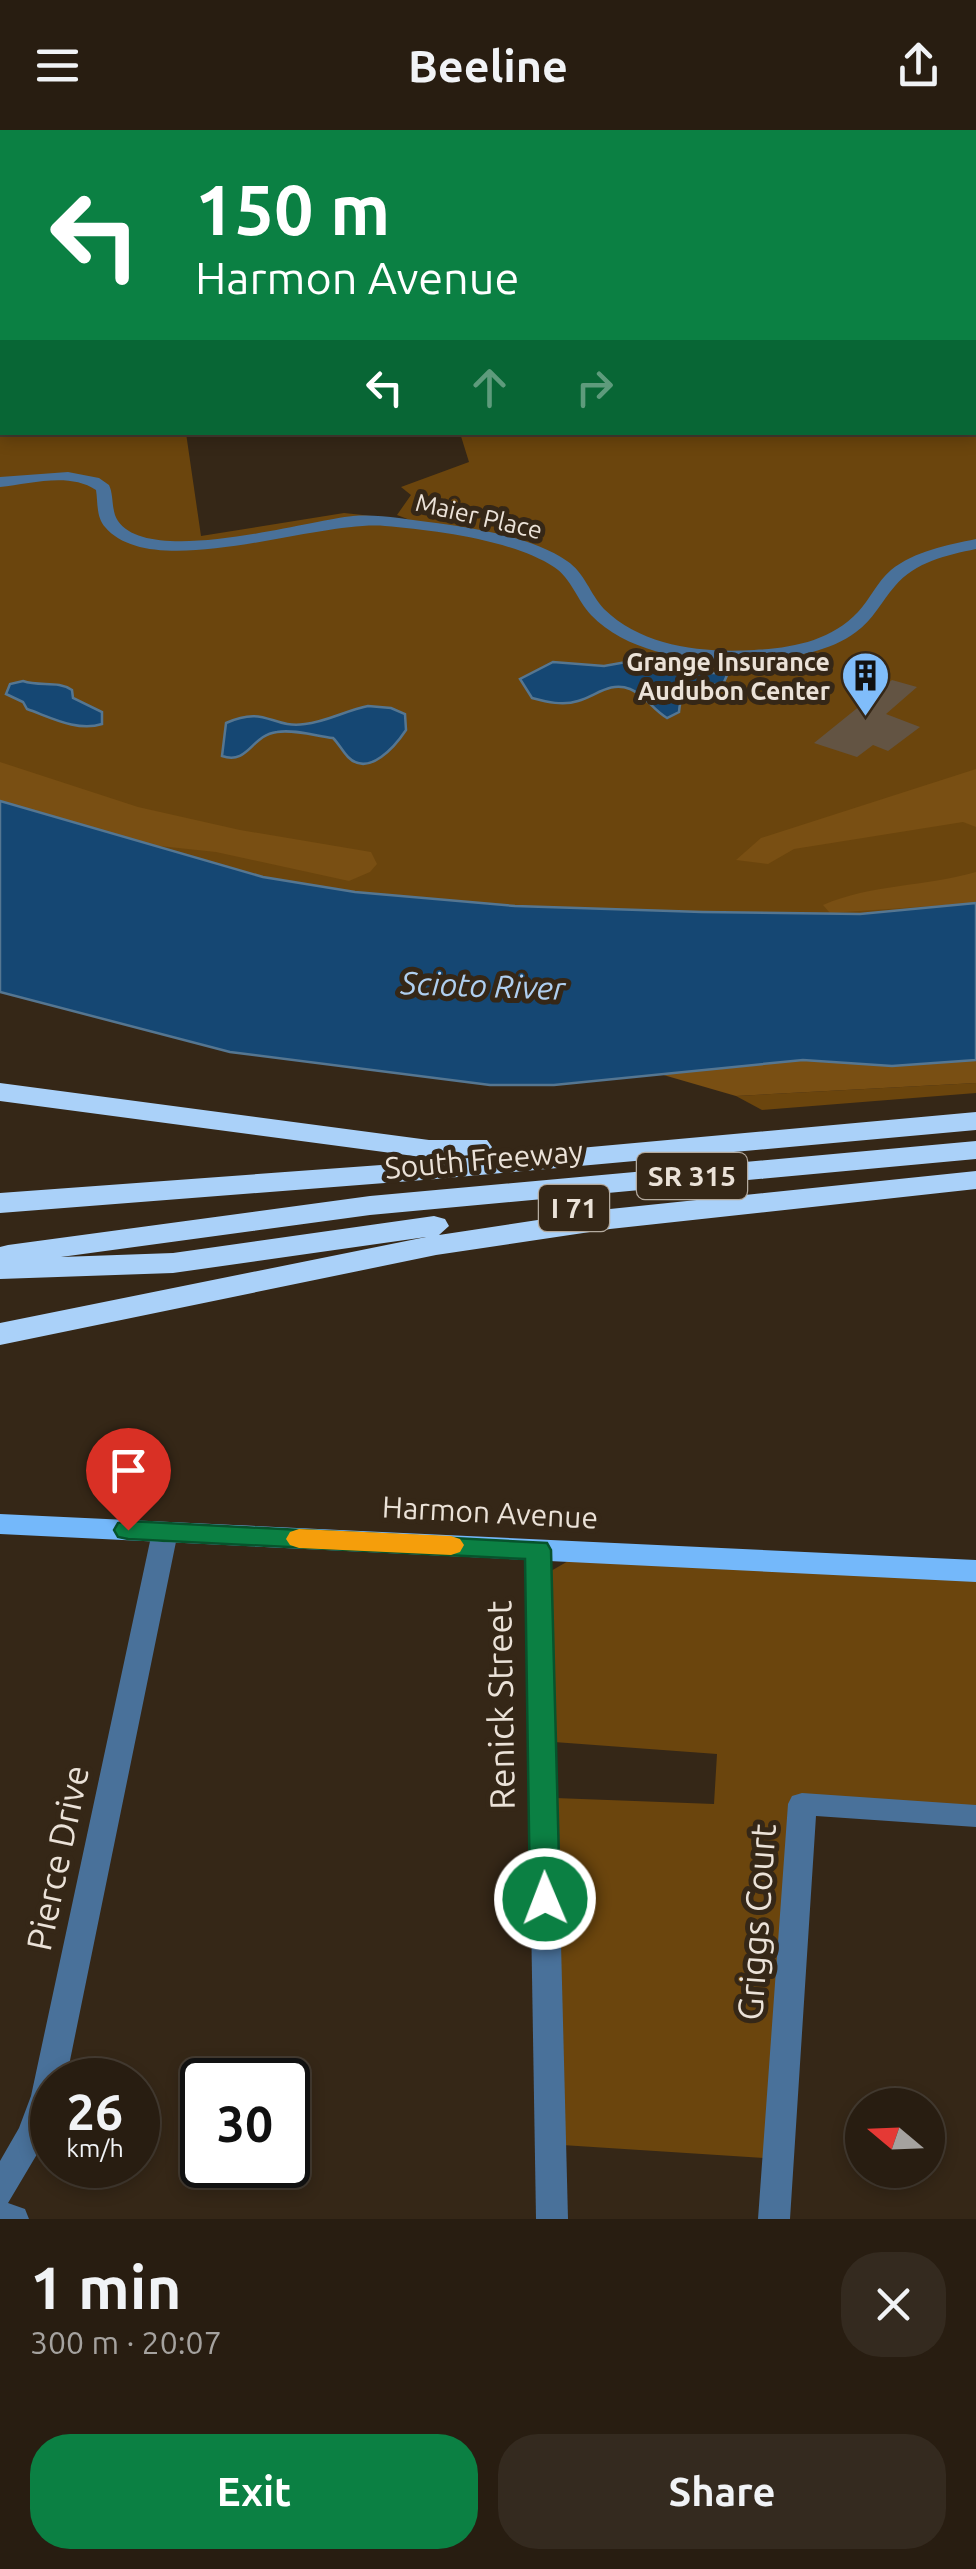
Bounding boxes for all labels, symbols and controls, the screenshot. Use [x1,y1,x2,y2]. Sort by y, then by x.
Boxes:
icon: menu [30,38,85,93]
icon: share [891,38,946,93]
text: Beeline [408,40,568,91]
icon: left [30,170,160,300]
text: 150 m [195,170,390,248]
text: Harmon Avenue [195,252,519,303]
icon: left [357,360,412,415]
icon: ahead [462,360,517,415]
icon: right [567,360,622,415]
street label: Maier Place [413,488,545,544]
place label: Grange Insurance Audubon Center [626,648,831,705]
building icon: Grange Insurance Audubon Center [839,650,891,718]
water label: Scioto River [399,964,567,1006]
street label: South Freeway [383,1133,585,1185]
road number: SR 315 [637,1153,747,1199]
road number: I 71 [539,1185,609,1231]
pin [86,1428,171,1531]
icon: arrive [101,1443,156,1498]
street label: Harmon Avenue [381,1489,599,1535]
street label: Renick Street [478,1600,522,1810]
street label: Pierce Drive [18,1762,96,1954]
street label: Griggs Court [729,1822,783,2022]
position arrow [493,1847,597,1951]
speed limit sign: 30 [180,2058,310,2188]
text: 26 [67,2083,123,2139]
north arrow [845,2088,945,2188]
map controls [845,2088,945,2188]
text: km/h [66,2134,124,2162]
button: close [841,2252,946,2357]
text: 1 min [30,2253,182,2320]
text: 300 m · 20:07 [30,2324,222,2360]
button: Exit [30,2434,478,2549]
button: Share [498,2434,946,2549]

